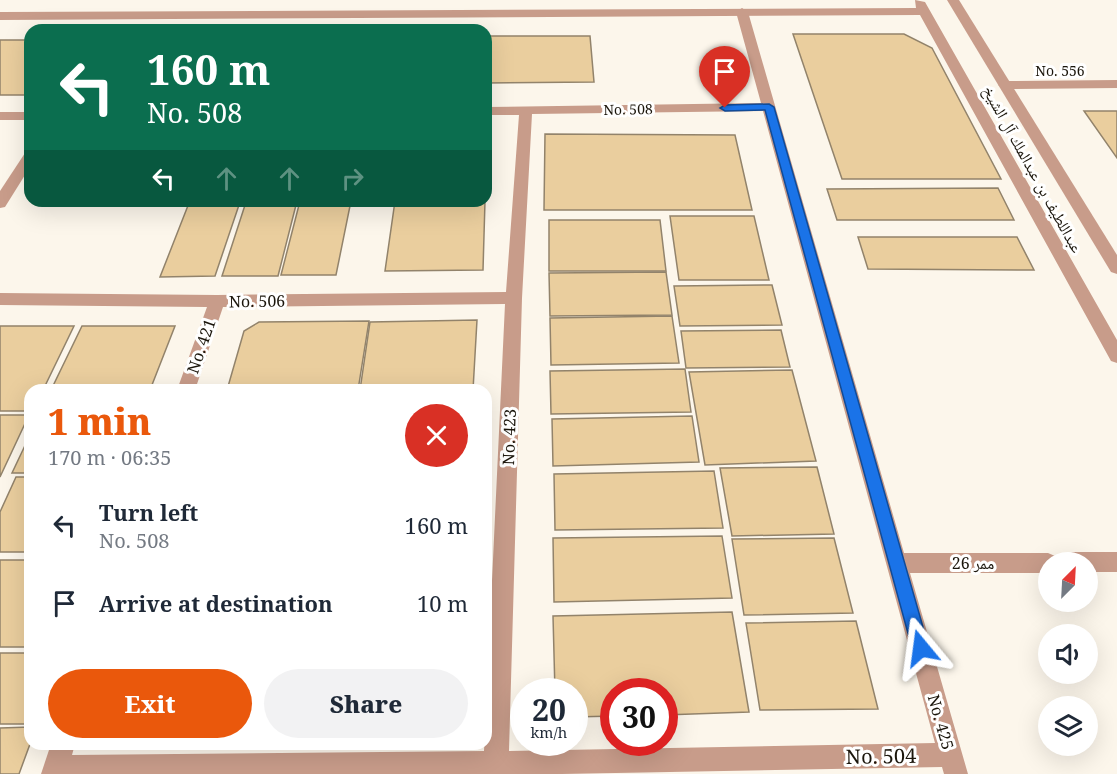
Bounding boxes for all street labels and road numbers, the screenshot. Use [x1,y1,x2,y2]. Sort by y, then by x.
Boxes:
street label: No. 556 [1035,61,1085,80]
street label: عبداللطيف بن عبدالملك آل الشيخ [978,81,1088,257]
street label: No. 508 [603,99,653,119]
street label: No. 506 [229,290,285,312]
street label: No. 421 [181,316,221,376]
street label: No. 423 [497,408,521,466]
street label: ممر 26 [952,552,994,574]
street label: No. 425 [923,692,959,752]
street label: No. 504 [845,742,917,770]

